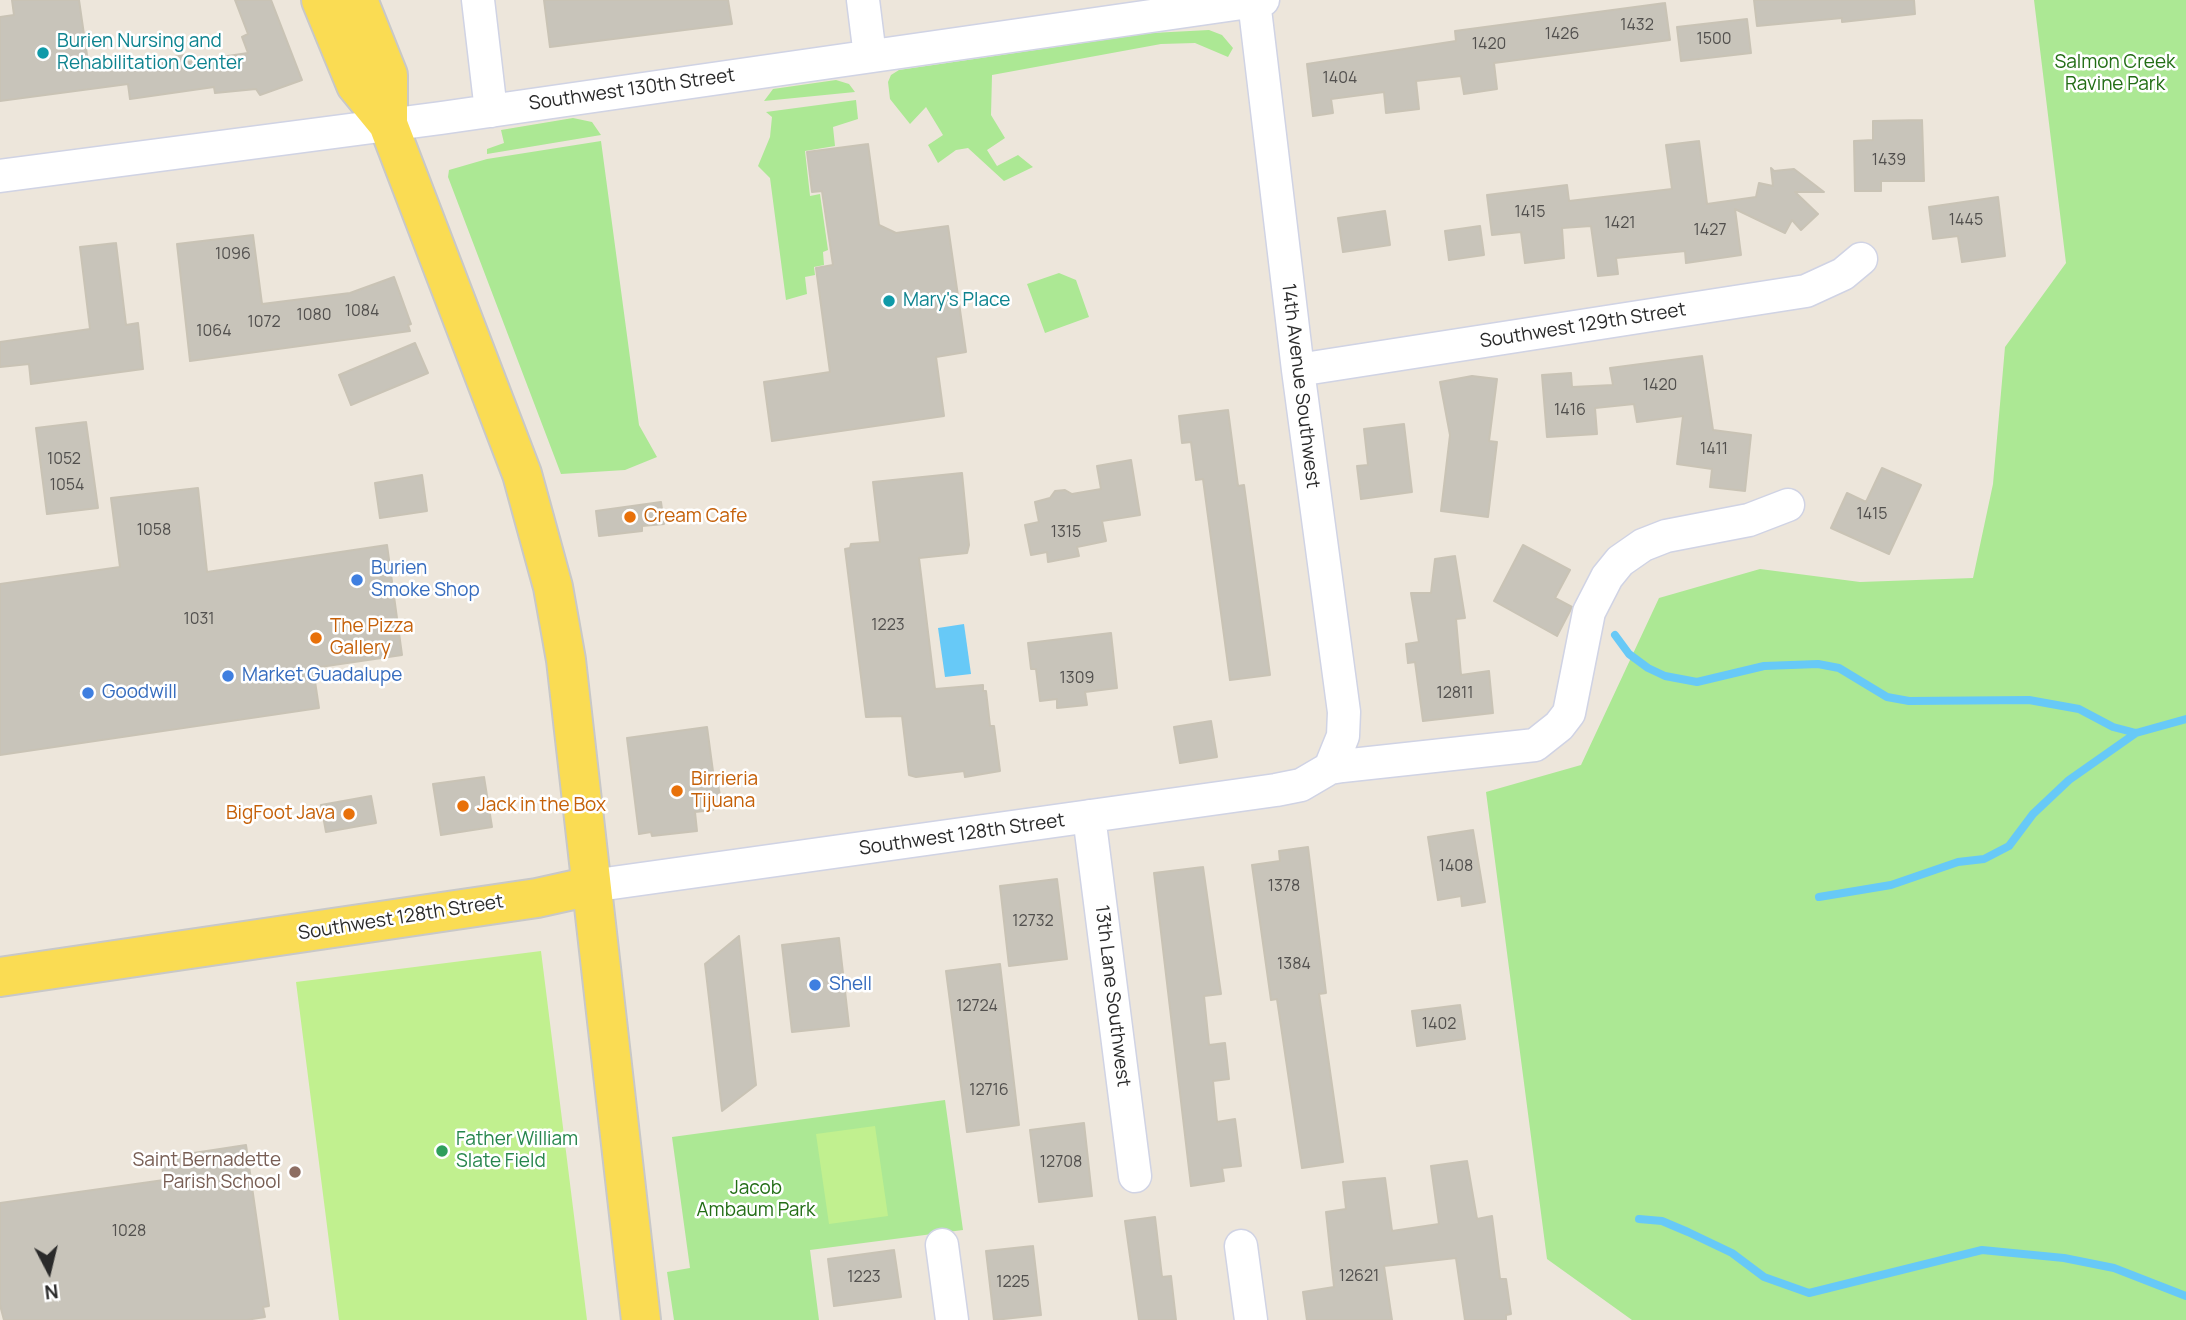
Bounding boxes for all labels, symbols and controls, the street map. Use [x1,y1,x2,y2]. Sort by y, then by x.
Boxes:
house number: 1432 [1620,16,1654,36]
house number: 1426 [1545,25,1579,45]
house number: 1500 [1697,30,1731,50]
place label: Burien Nursing and Rehabilitation Center [57,31,244,75]
house number: 1420 [1472,35,1506,55]
marker: Burien Nursing and Rehabilitation Center [35,45,51,61]
park label: Salmon Creek Ravine Park [2055,52,2175,96]
street label: Southwest 130th Street [528,64,736,116]
house number: 1404 [1323,69,1357,89]
house number: 1439 [1872,151,1906,171]
house number: 1415 [1514,203,1546,223]
house number: 1445 [1949,211,1983,231]
house number: 1421 [1604,214,1636,234]
house number: 1427 [1694,221,1726,241]
house number: 1096 [215,245,251,265]
street label: 14th Avenue Southwest [1276,282,1324,490]
place label: Mary's Place [903,290,1010,312]
marker: Mary's Place [881,293,897,309]
street label: Southwest 129th Street [1478,298,1688,354]
house number: 1084 [345,302,379,322]
house number: 1080 [296,306,332,326]
house number: 1072 [247,313,281,333]
house number: 1064 [196,322,232,342]
house number: 1420 [1643,376,1677,396]
house number: 1416 [1554,401,1586,421]
house number: 1411 [1700,440,1728,460]
house number: 1052 [47,450,81,470]
house number: 1054 [50,476,84,496]
house number: 1415 [1856,505,1888,525]
place label: Cream Cafe [644,506,747,528]
marker: Cream Cafe [622,509,638,525]
house number: 1058 [137,521,171,541]
house number: 1315 [1051,523,1081,543]
place label: Burien Smoke Shop [371,558,480,602]
marker: Burien Smoke Shop [349,572,365,588]
house number: 1031 [183,610,215,630]
place label: The Pizza Gallery [330,616,414,660]
house number: 1223 [871,616,905,636]
marker: The Pizza Gallery [308,630,324,646]
place label: Market Guadalupe [242,665,402,687]
marker: Market Guadalupe [220,668,236,684]
house number: 1309 [1060,669,1094,689]
place label: Goodwill [102,682,177,704]
house number: 12811 [1436,684,1474,704]
marker: Goodwill [80,685,96,701]
place label: Birrieria Tijuana [691,769,758,813]
marker: Birrieria Tijuana [669,783,685,799]
place label: Jack in the Box [477,795,606,817]
marker: Jack in the Box [455,798,471,814]
place label: BigFoot Java [226,803,335,825]
marker: BigFoot Java [341,806,357,822]
street label: Southwest 128th Street [858,809,1066,861]
house number: 1408 [1439,857,1473,877]
house number: 1378 [1268,877,1300,897]
street label: Southwest 128th Street [297,891,505,945]
street label: 13th Lane Southwest [1090,904,1134,1088]
house number: 12732 [1012,912,1054,932]
house number: 1384 [1277,955,1311,975]
place label: Shell [829,974,872,996]
marker: Shell [807,977,823,993]
house number: 12724 [956,997,998,1017]
house number: 1402 [1422,1015,1456,1035]
house number: 12716 [969,1081,1009,1101]
place label: Father William Slate Field [456,1129,578,1173]
marker: Father William Slate Field [434,1143,450,1159]
place label: Saint Bernadette Parish School [133,1150,281,1194]
house number: 12708 [1040,1153,1082,1173]
marker: Saint Bernadette Parish School [287,1164,303,1180]
park label: Jacob Ambaum Park [696,1178,816,1222]
house number: 1028 [112,1222,146,1242]
north arrow [14,1236,84,1306]
house number: 12621 [1339,1267,1379,1287]
house number: 1223 [847,1268,881,1288]
house number: 1225 [996,1273,1030,1293]
text: N [43,1278,60,1306]

